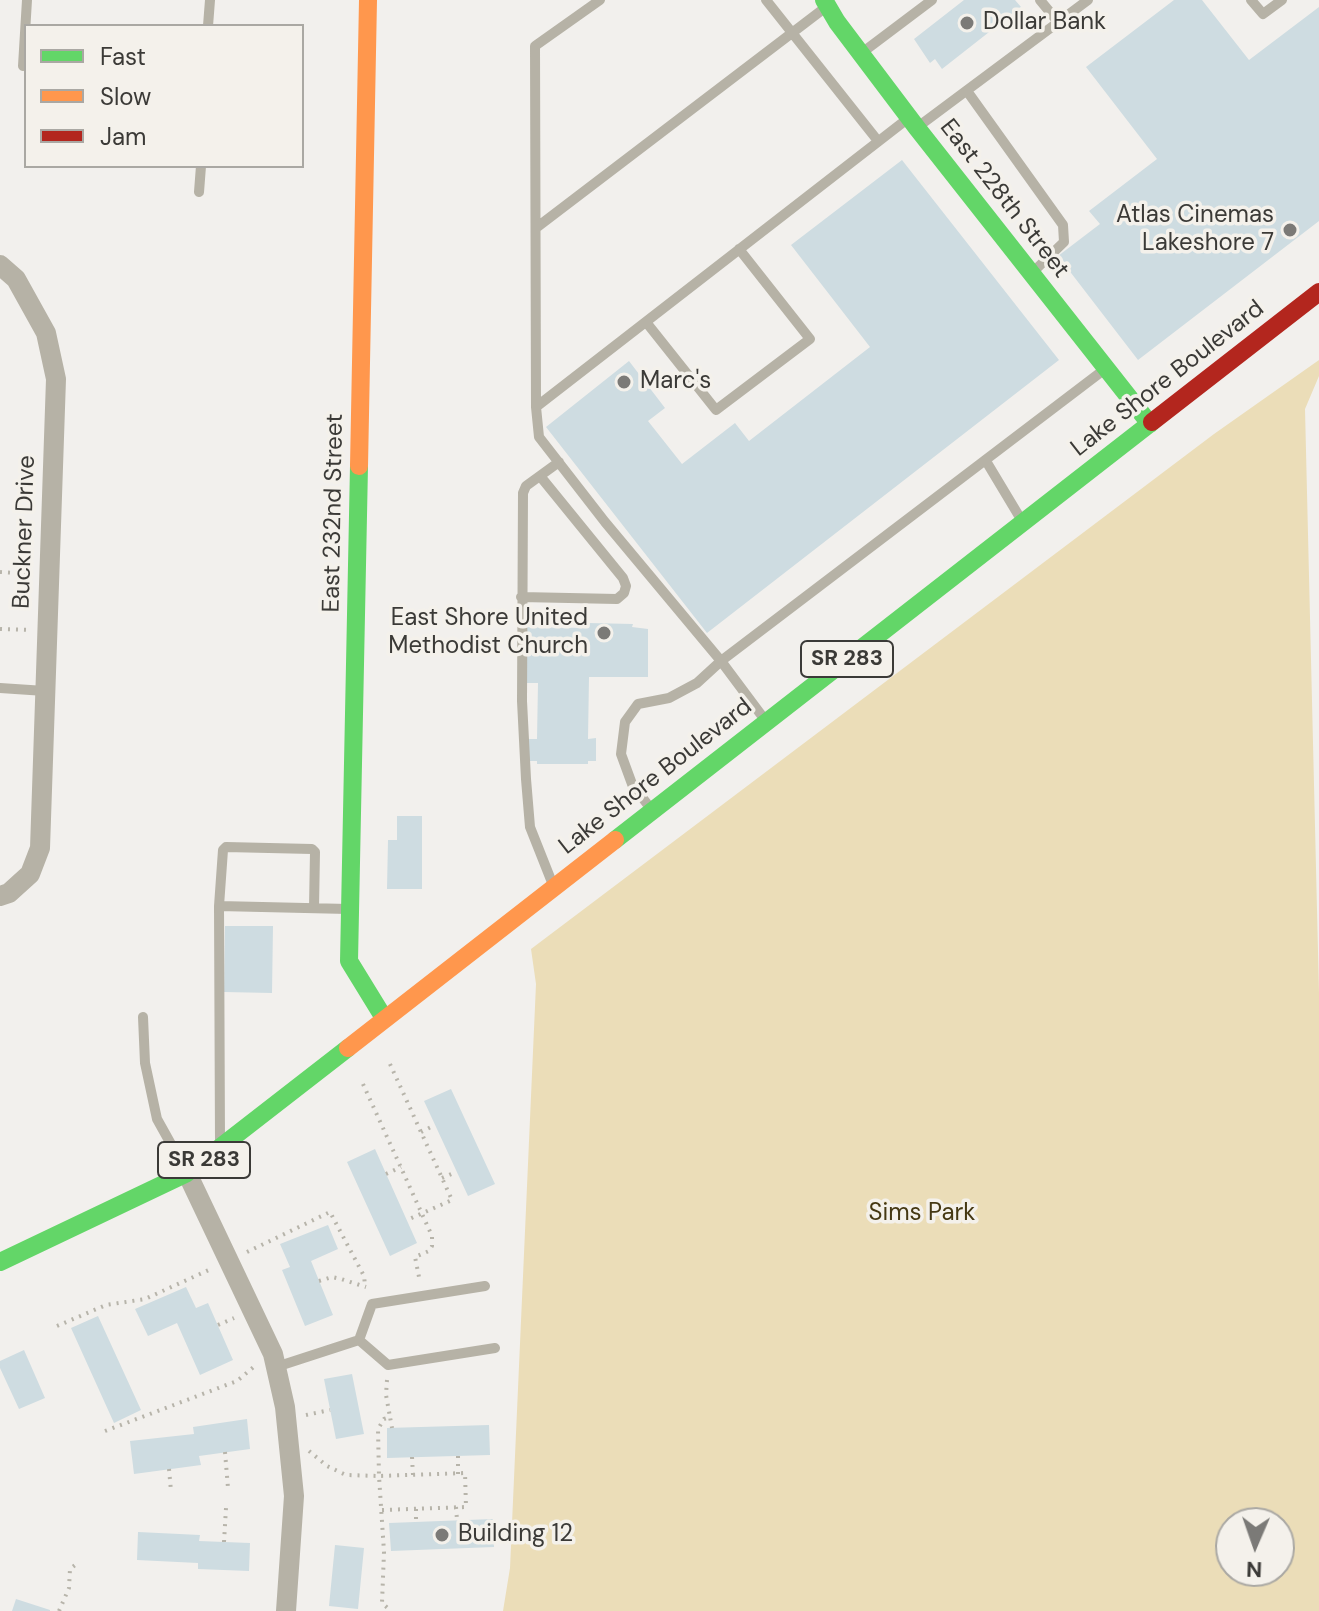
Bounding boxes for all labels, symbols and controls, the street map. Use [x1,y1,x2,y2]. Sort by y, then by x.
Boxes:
place label: Dollar Bank [983,9,1106,37]
marker: Dollar Bank [958,14,976,32]
legend [24,24,304,168]
text: Fast [100,41,146,72]
text: Slow [100,81,151,112]
street label: East 228th Street [933,114,1075,284]
text: Jam [100,121,146,152]
place label: Atlas Cinemas Lakeshore 7 [1116,202,1274,258]
marker: Atlas Cinemas Lakeshore 7 [1281,221,1299,239]
street label: Lake Shore Boulevard [1066,295,1270,463]
place label: Marc's [640,368,711,396]
marker: Marc's [615,373,633,391]
street label: East 232nd Street [318,413,350,613]
street label: Buckner Drive [8,455,42,609]
place label: East Shore United Methodist Church [388,605,588,661]
marker: East Shore United Methodist Church [595,624,613,642]
road number: SR 283 [801,641,893,677]
street label: Lake Shore Boulevard [554,693,758,861]
road number: SR 283 [158,1142,250,1178]
park label: Sims Park [869,1200,975,1228]
north arrow [1215,1507,1295,1587]
place label: Building 12 [458,1521,573,1549]
marker: Building 12 [433,1526,451,1544]
text: N [1246,1555,1263,1584]

